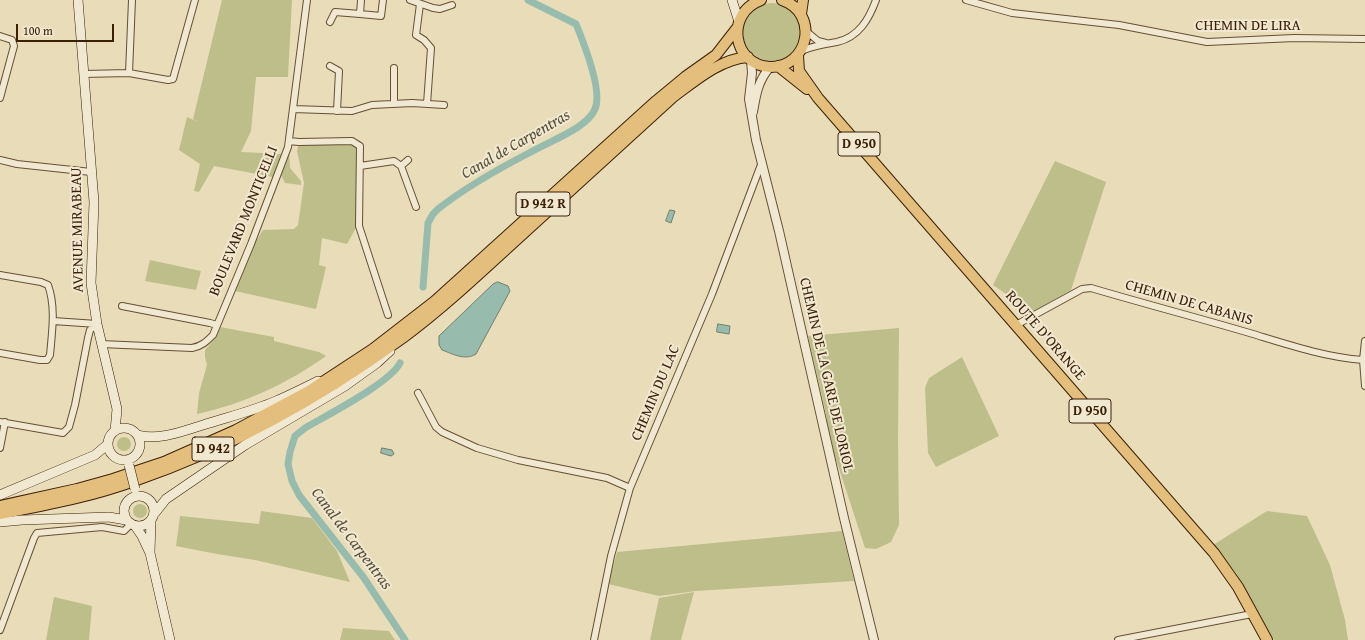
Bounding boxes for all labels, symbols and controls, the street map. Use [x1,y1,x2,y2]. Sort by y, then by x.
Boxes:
scale bar [18,16,116,42]
street label: CHEMIN DE LIRA [1195,17,1301,35]
text: 100 m [23,22,53,39]
water label: Canal de Carpentras [458,106,574,184]
road number: D 950 [838,132,880,156]
street label: BOULEVARD MONTICELLI [206,143,282,299]
street label: AVENUE MIRABEAU [68,167,88,293]
road number: D 942 R [516,192,570,216]
street label: CHEMIN DE LA GARE DE LORIOL [795,276,857,474]
street label: CHEMIN DE CABANIS [1123,276,1255,330]
street label: ROUTE D'ORANGE [1001,287,1089,385]
street label: CHEMIN DU LAC [628,342,684,444]
road number: D 950 [1069,399,1111,423]
road number: D 942 [192,437,234,461]
water label: Canal de Carpentras [307,484,395,594]

